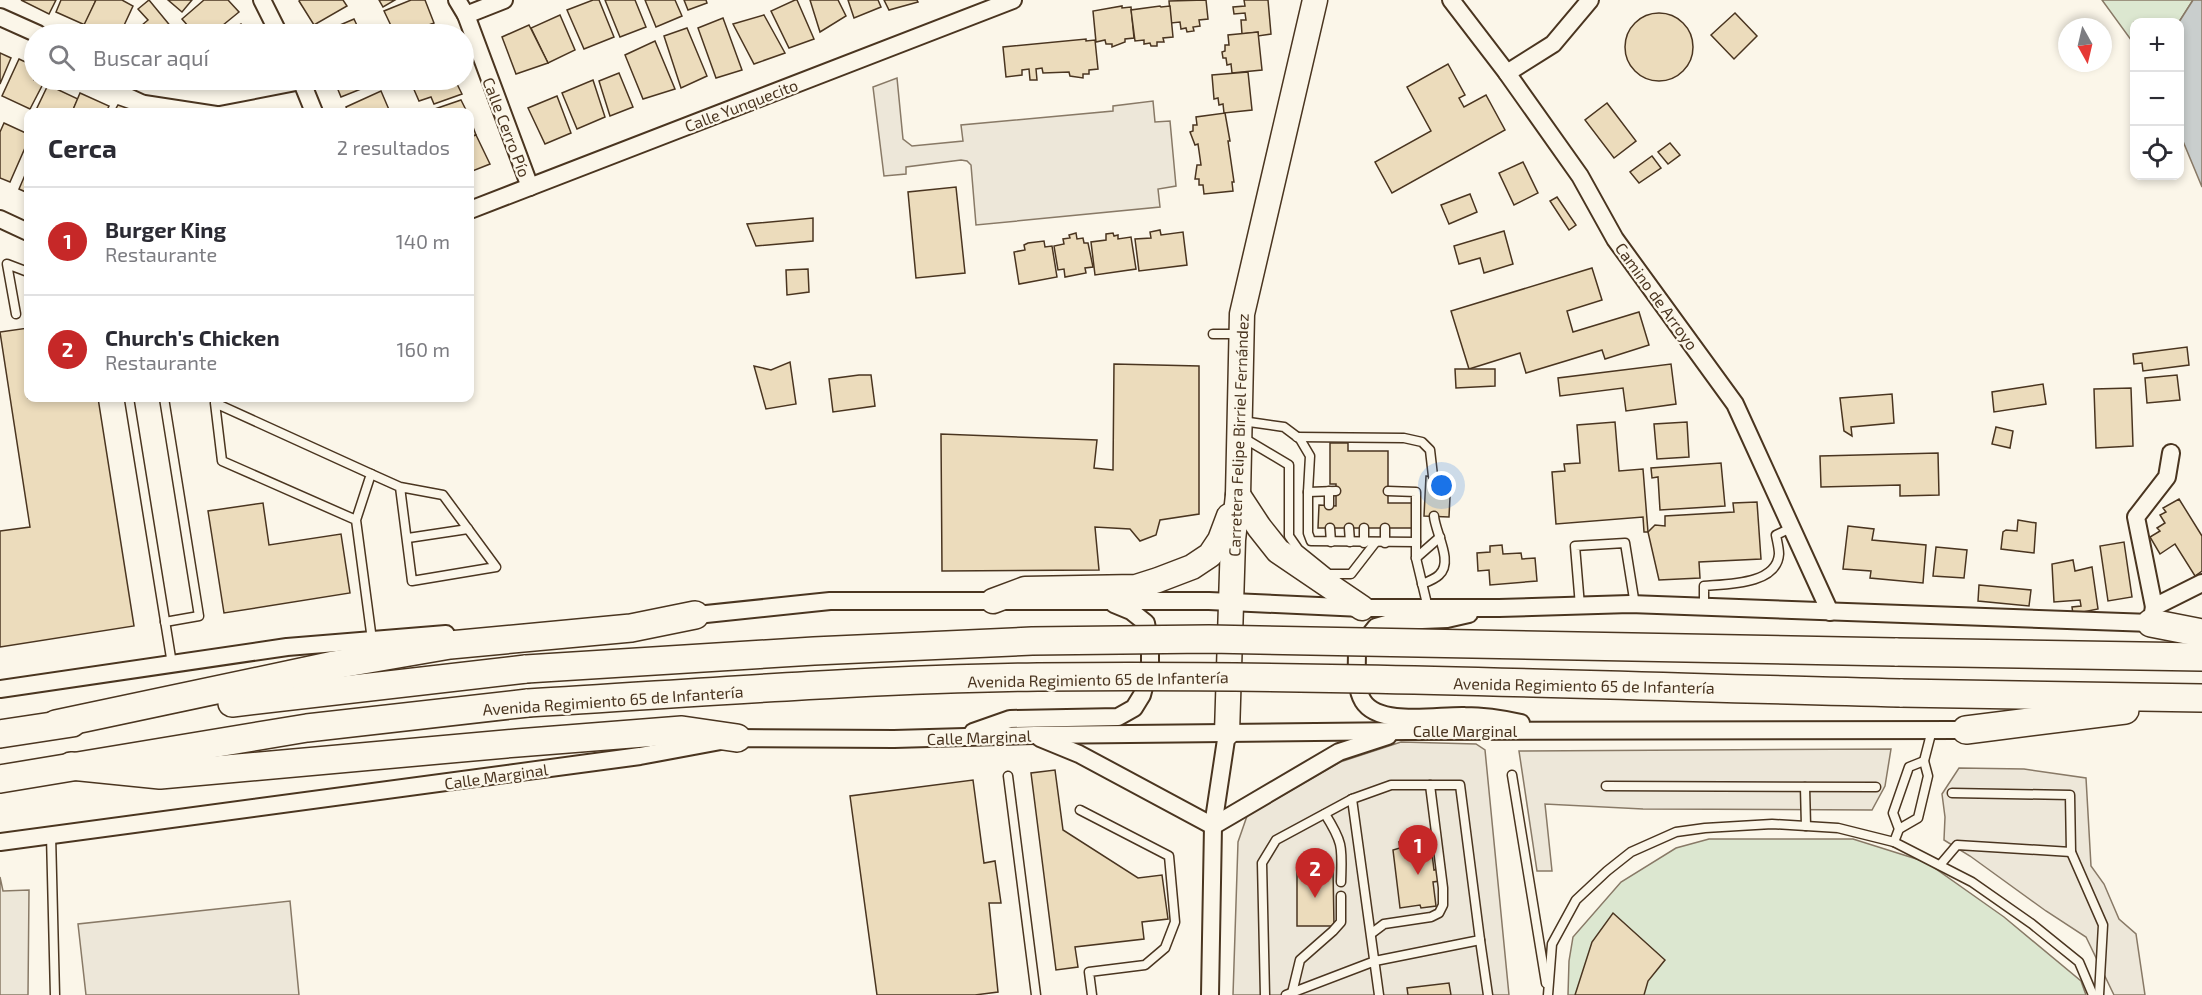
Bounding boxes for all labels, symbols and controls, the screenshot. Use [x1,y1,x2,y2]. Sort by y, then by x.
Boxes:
north arrow [2058,18,2112,72]
map controls [2130,18,2184,180]
button: + [2130,18,2184,72]
search box [24,24,474,90]
icon: search [45,41,78,74]
text: Buscar aquí [93,44,209,70]
button: − [2130,72,2184,126]
street label: Calle Cerro Pío [479,75,535,179]
street label: Calle Yunquecito [682,75,800,135]
button: locate [2130,126,2184,180]
text: Cerca [48,132,117,163]
text: 2 resultados [337,135,450,159]
text: Burger King [105,216,226,242]
text: 1 [63,229,72,253]
text: 140 m [396,229,450,253]
street label: Camino de Arroyo [1612,239,1702,353]
text: Restaurante [105,242,217,266]
street label: Carretera Felipe Birriel Fernández [1224,313,1252,557]
text: Church's Chicken [105,324,280,350]
text: 2 [62,337,73,361]
text: 160 m [397,337,450,361]
text: Restaurante [105,350,217,374]
your location [1427,471,1456,500]
street label: Avenida Regimiento 65 de Infantería [967,667,1229,691]
street label: Avenida Regimiento 65 de Infantería [1453,673,1715,697]
street label: Avenida Regimiento 65 de Infantería [482,681,744,719]
street label: Calle Marginal [1413,721,1517,740]
street label: Calle Marginal [926,726,1032,748]
street label: Calle Marginal [443,759,549,793]
pin: 1 [1398,826,1438,875]
pin: 2 [1296,848,1334,898]

